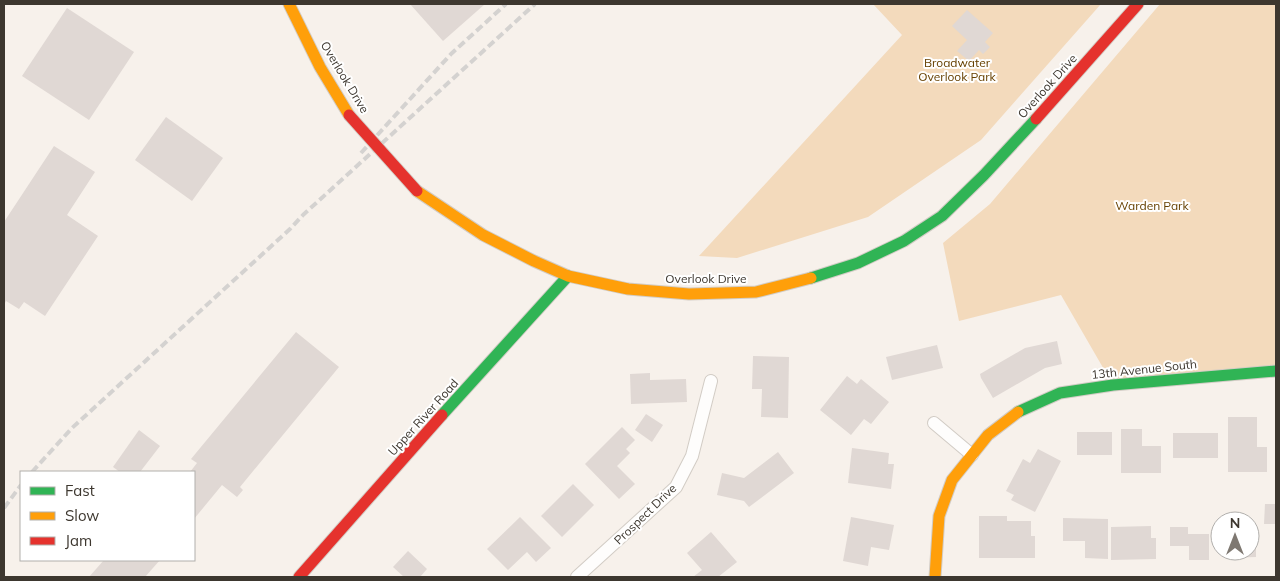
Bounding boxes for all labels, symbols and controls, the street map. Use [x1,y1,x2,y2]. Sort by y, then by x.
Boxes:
street label: Overlook Drive [318,38,372,116]
street label: Overlook Drive [1014,51,1080,121]
park label: Broadwater Overlook Park [918,55,997,84]
park label: Warden Park [1115,198,1189,213]
street label: Overlook Drive [665,271,747,286]
street label: 13th Avenue South [1090,356,1198,382]
street label: Upper River Road [385,376,461,458]
legend [20,471,195,561]
text: Fast [65,481,95,500]
street label: Prospect Drive [611,481,679,547]
text: Slow [65,506,99,525]
north arrow [1210,511,1260,561]
text: N [1230,514,1240,532]
text: Jam [65,531,92,550]

